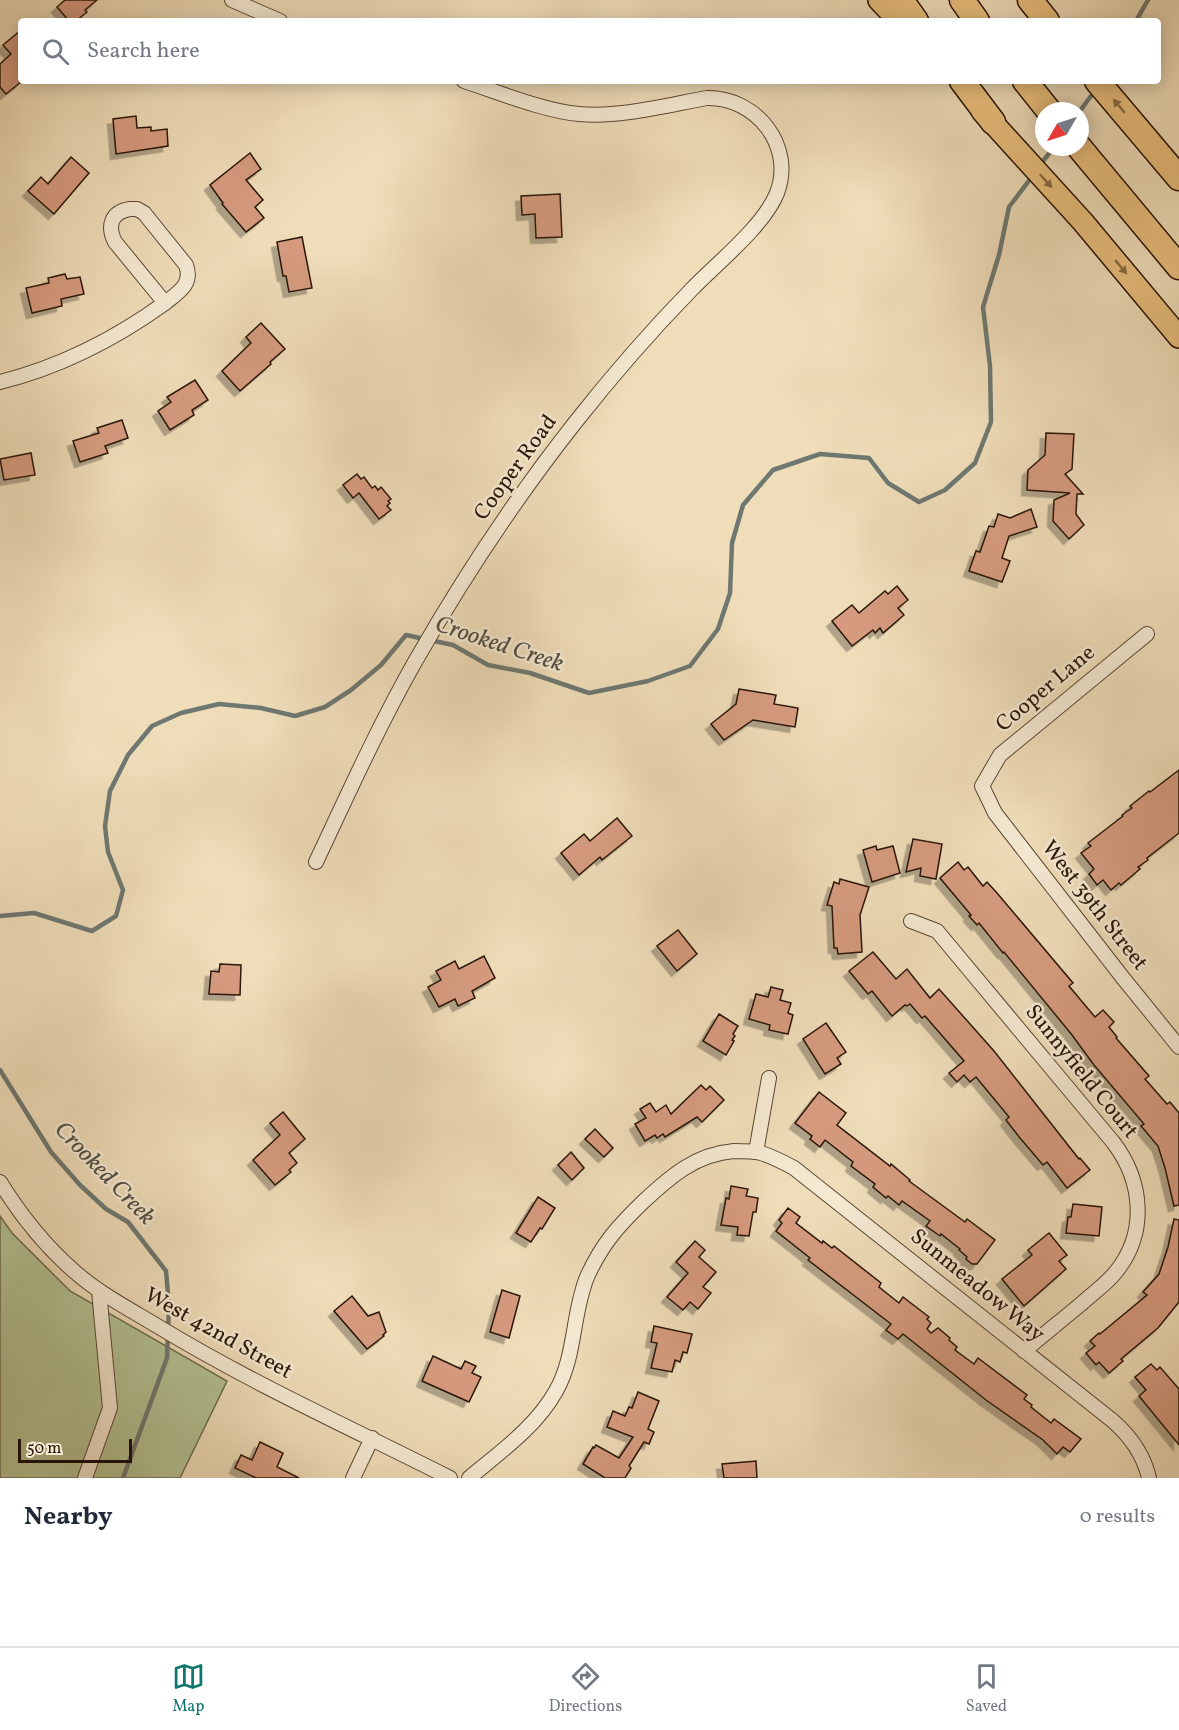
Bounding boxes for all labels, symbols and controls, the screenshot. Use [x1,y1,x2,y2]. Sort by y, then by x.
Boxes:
search box [18,18,1161,84]
icon: search [39,35,72,68]
text: Search here [87,36,200,67]
one-way arrow [1112,98,1125,114]
north arrow [1035,102,1089,156]
one-way arrow [1039,173,1052,188]
one-way arrow [1114,259,1127,274]
street label: Cooper Road [467,409,565,527]
water label: Crooked Creek [430,608,568,682]
street label: Cooper Lane [990,638,1102,740]
street label: West 39th Street [1033,834,1155,978]
street label: Sunnyfield Court [1017,998,1145,1146]
water label: Crooked Creek [45,1114,163,1234]
street label: Sunmeadow Way [903,1222,1051,1350]
street label: West 42nd Street [138,1280,298,1388]
scale bar [18,1436,132,1464]
text: 50 m [27,1438,61,1460]
text: Nearby [24,1499,113,1535]
text: 0 results [1080,1503,1155,1531]
tab: Map [172,1660,205,1718]
tab: Directions [549,1660,622,1718]
tab: Saved [966,1660,1007,1718]

